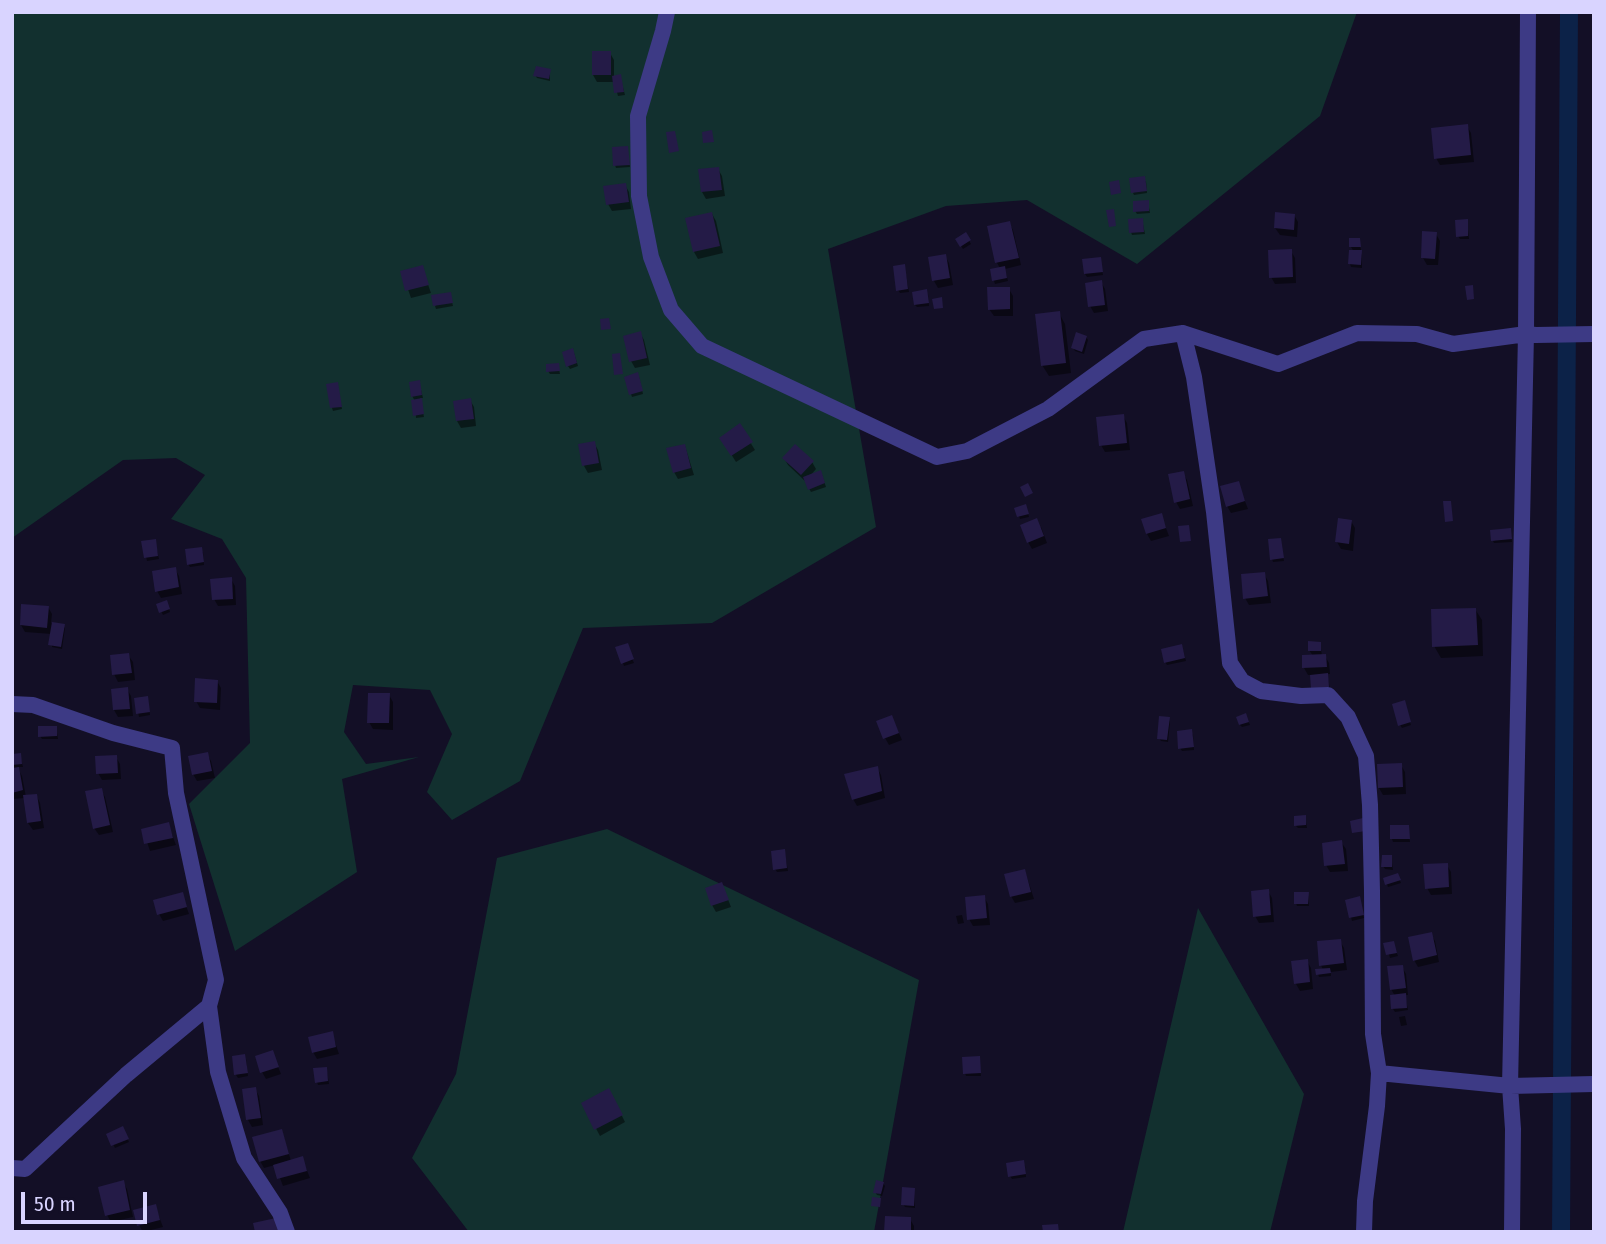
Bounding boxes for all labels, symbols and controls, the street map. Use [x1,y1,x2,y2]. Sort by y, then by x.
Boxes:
scale bar [24,1178,150,1222]
text: 50 m [34,1191,76,1217]

